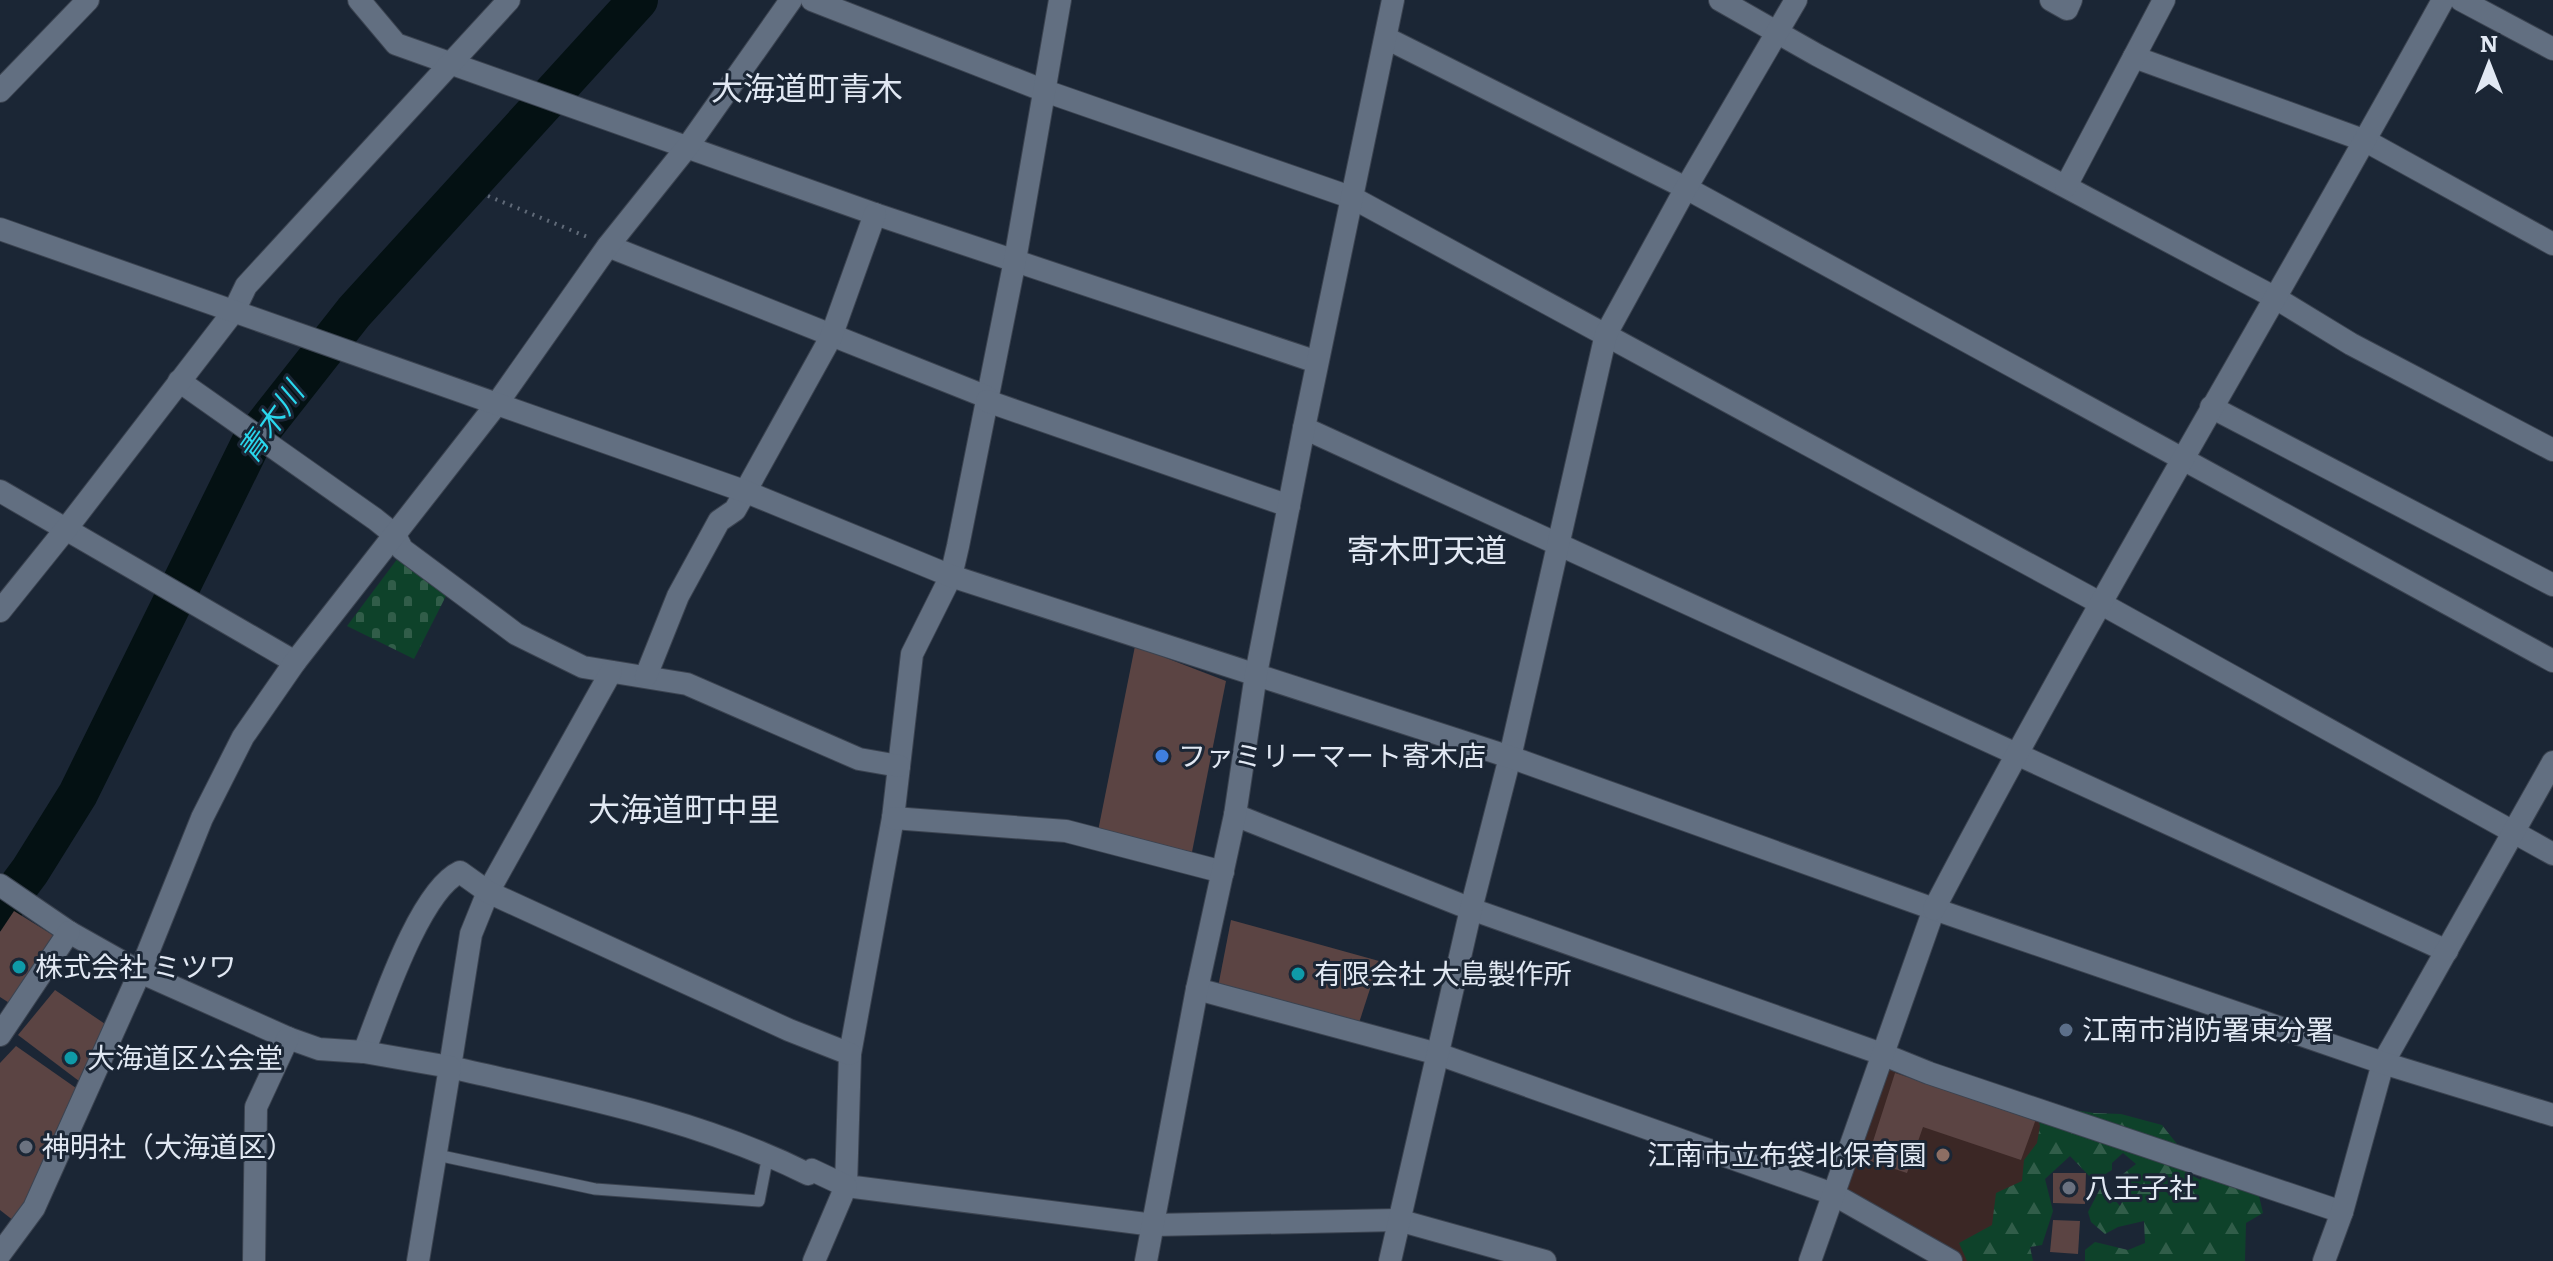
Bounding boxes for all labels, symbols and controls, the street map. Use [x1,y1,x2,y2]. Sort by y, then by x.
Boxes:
north arrow [2449,24,2529,104]
text: N [2480,26,2498,59]
district label: 大海道町青木 [711,62,903,110]
water label: 青木川 [225,369,314,471]
district label: 寄木町天道 [1347,524,1507,572]
place label: ファミリーマート寄木店 [1178,733,1486,775]
marker: ファミリーマート寄木店 [1153,747,1171,765]
district label: 大海道町中里 [588,783,780,831]
place label: 株式会社 ミツワ [35,944,237,986]
place label: 有限会社 大島製作所 [1314,951,1572,993]
marker: 株式会社 ミツワ [10,958,28,976]
marker: 有限会社 大島製作所 [1289,965,1307,983]
place label: 江南市消防署東分署 [2082,1007,2334,1049]
marker: 江南市消防署東分署 [2057,1021,2075,1039]
place label: 大海道区公会堂 [87,1035,283,1077]
marker: 大海道区公会堂 [62,1049,80,1067]
place label: 神明社（大海道区） [42,1124,294,1166]
place label: 江南市立布袋北保育園 [1647,1132,1927,1174]
marker: 神明社（大海道区） [17,1138,35,1156]
marker: 江南市立布袋北保育園 [1934,1146,1952,1164]
place label: 八王子社 [2085,1165,2197,1207]
marker: 八王子社 [2060,1179,2078,1197]

